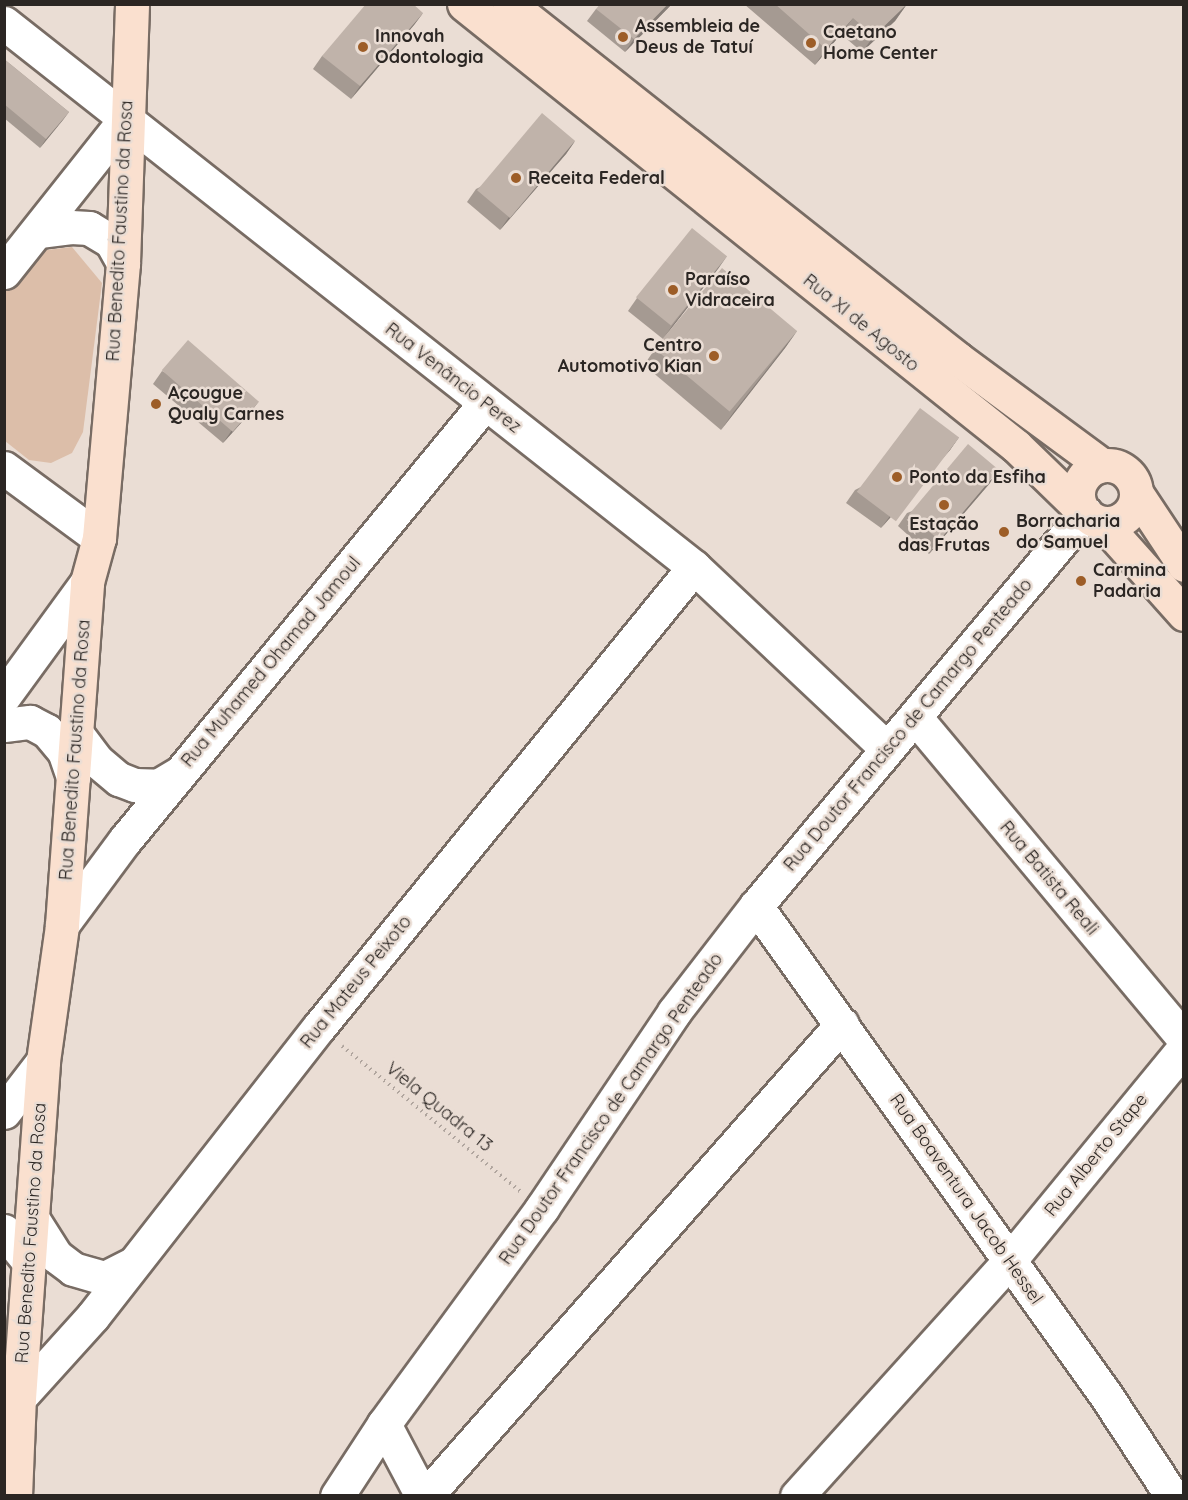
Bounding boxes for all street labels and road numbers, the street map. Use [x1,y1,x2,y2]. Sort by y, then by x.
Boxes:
street label: Rua Benedito Faustino da Rosa [102,100,138,362]
street label: Rua XI de Agosto [799,270,923,376]
street label: Rua Venâncio Perez [381,318,525,438]
street label: Rua Muhamed Ohamad Jamoul [177,553,365,771]
street label: Rua Doutor Francisco de Camargo Penteado [779,574,1037,876]
street label: Rua Benedito Faustino da Rosa [55,619,95,881]
street label: Rua Batista Reali [995,817,1103,939]
street label: Rua Mateus Peixoto [296,911,416,1053]
street label: Rua Doutor Francisco de Camargo Penteado [495,949,727,1269]
street label: Viela Quadra 13 [381,1058,497,1156]
street label: Rua Alberto Stape [1040,1089,1152,1221]
street label: Rua Boaventura Jacob Hessel [885,1090,1047,1308]
street label: Rua Benedito Faustino da Rosa [11,1102,51,1364]

